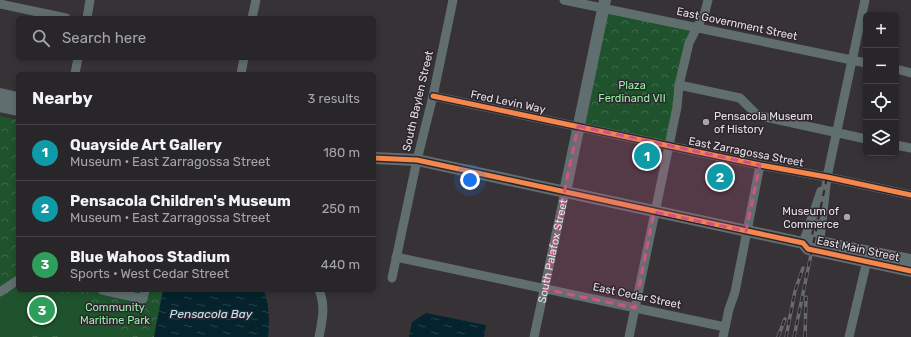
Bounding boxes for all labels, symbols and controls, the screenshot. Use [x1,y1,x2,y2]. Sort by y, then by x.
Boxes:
street label: East Government Street [675,5,799,43]
map controls [863,12,899,156]
button: + [863,12,899,48]
search box [16,16,376,60]
icon: search [30,27,52,49]
text: Search here [62,29,146,47]
button: − [863,48,899,84]
street label: South Baylen Street [400,49,436,153]
park label: Plaza Ferdinand VII [598,79,666,105]
button: locate [863,84,899,120]
text: Nearby [32,88,93,108]
street label: Fred Levin Way [469,88,547,116]
text: 3 results [308,91,360,106]
place label: Pensacola Museum of History [714,110,813,136]
marker: Pensacola Museum of History [701,117,711,127]
button: layers [863,120,899,156]
street label: East Zarragossa Street [687,134,805,170]
text: Quayside Art Gallery [70,136,222,154]
pin: 1 [634,141,660,171]
text: 1 [42,145,48,160]
text: 180 m [323,145,360,160]
text: Museum · East Zarragossa Street [70,154,270,169]
pin: 2 [707,162,733,192]
your location [460,170,480,190]
text: Pensacola Children's Museum [70,192,291,210]
street label: South Palafox Street [535,197,570,304]
text: 2 [41,201,49,216]
text: 250 m [322,201,360,216]
place label: Museum of Commerce [782,205,840,231]
text: Museum · East Zarragossa Street [70,210,270,225]
marker: Museum of Commerce [842,212,852,222]
street label: East Main Street [816,234,901,264]
text: Blue Wahoos Stadium [70,248,230,266]
text: 3 [41,257,49,272]
text: 440 m [321,257,360,272]
text: Sports · West Cedar Street [70,266,229,281]
street label: East Cedar Street [592,280,683,312]
pin: 3 [29,295,55,325]
park label: Community Maritime Park [80,301,150,327]
water label: Pensacola Bay [169,307,253,321]

